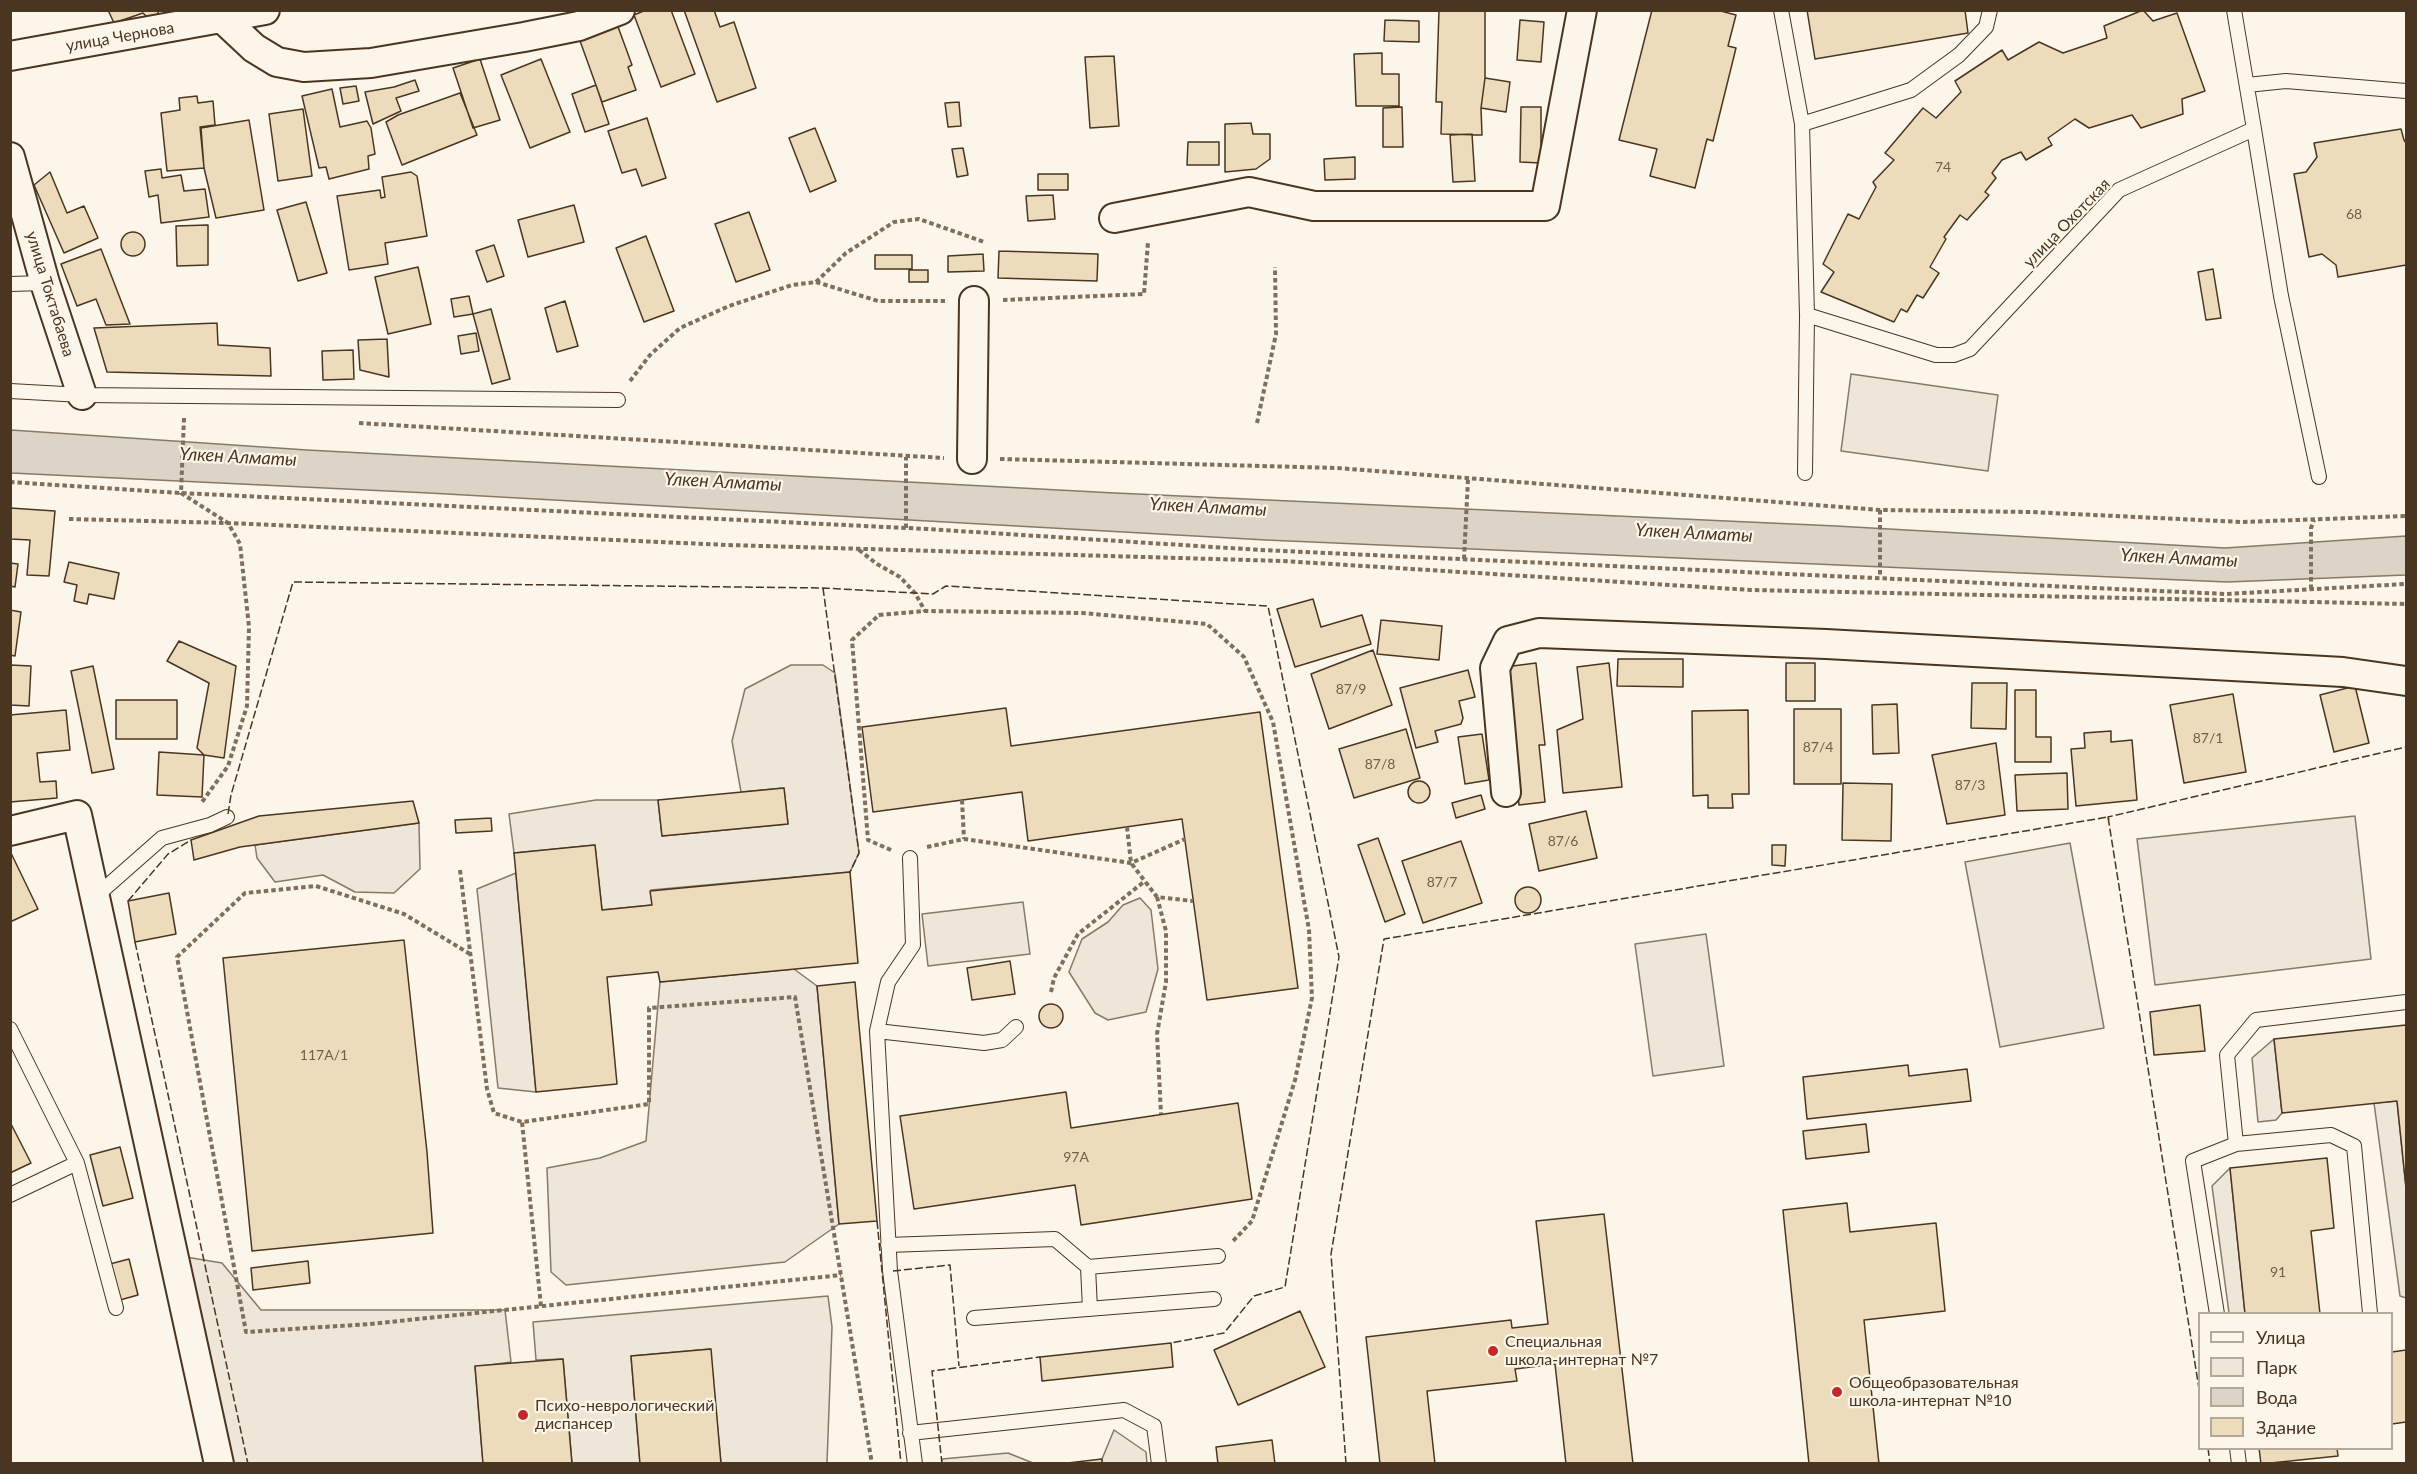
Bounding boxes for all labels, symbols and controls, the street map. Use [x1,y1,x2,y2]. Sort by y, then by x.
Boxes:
street label: улица Чернова [64,18,176,56]
house number: 74 [1935,159,1951,175]
street label: улица Охотская [2020,175,2114,271]
house number: 68 [2346,206,2362,222]
street label: улица Токтабаева [22,229,78,359]
water label: Үлкен Алматы [179,443,297,471]
water label: Үлкен Алматы [664,468,782,496]
water label: Үлкен Алматы [1149,493,1267,521]
water label: Үлкен Алматы [1635,519,1753,547]
water label: Үлкен Алматы [2120,544,2238,572]
house number: 87/9 [1336,681,1366,697]
house number: 87/1 [2193,730,2223,746]
house number: 87/4 [1803,739,1833,755]
house number: 87/8 [1365,756,1395,772]
house number: 87/3 [1955,777,1985,793]
house number: 87/6 [1548,833,1578,849]
house number: 87/7 [1427,874,1457,890]
house number: 117А/1 [300,1047,348,1063]
house number: 97А [1063,1149,1089,1165]
house number: 91 [2270,1264,2286,1280]
legend [2198,1312,2393,1450]
text: Улица [2256,1326,2306,1348]
place label: Специальная школа-интернат №7 [1505,1332,1658,1370]
marker: Специальная школа-интернат №7 [1486,1344,1500,1358]
text: Парк [2256,1356,2297,1378]
place label: Общеобразовательная школа-интернат №10 [1849,1373,2019,1411]
marker: Общеобразовательная школа-интернат №10 [1830,1385,1844,1399]
text: Вода [2256,1386,2297,1408]
place label: Психо-неврологический диспансер [535,1396,714,1434]
marker: Психо-неврологический диспансер [516,1408,530,1422]
text: Здание [2256,1416,2316,1438]

